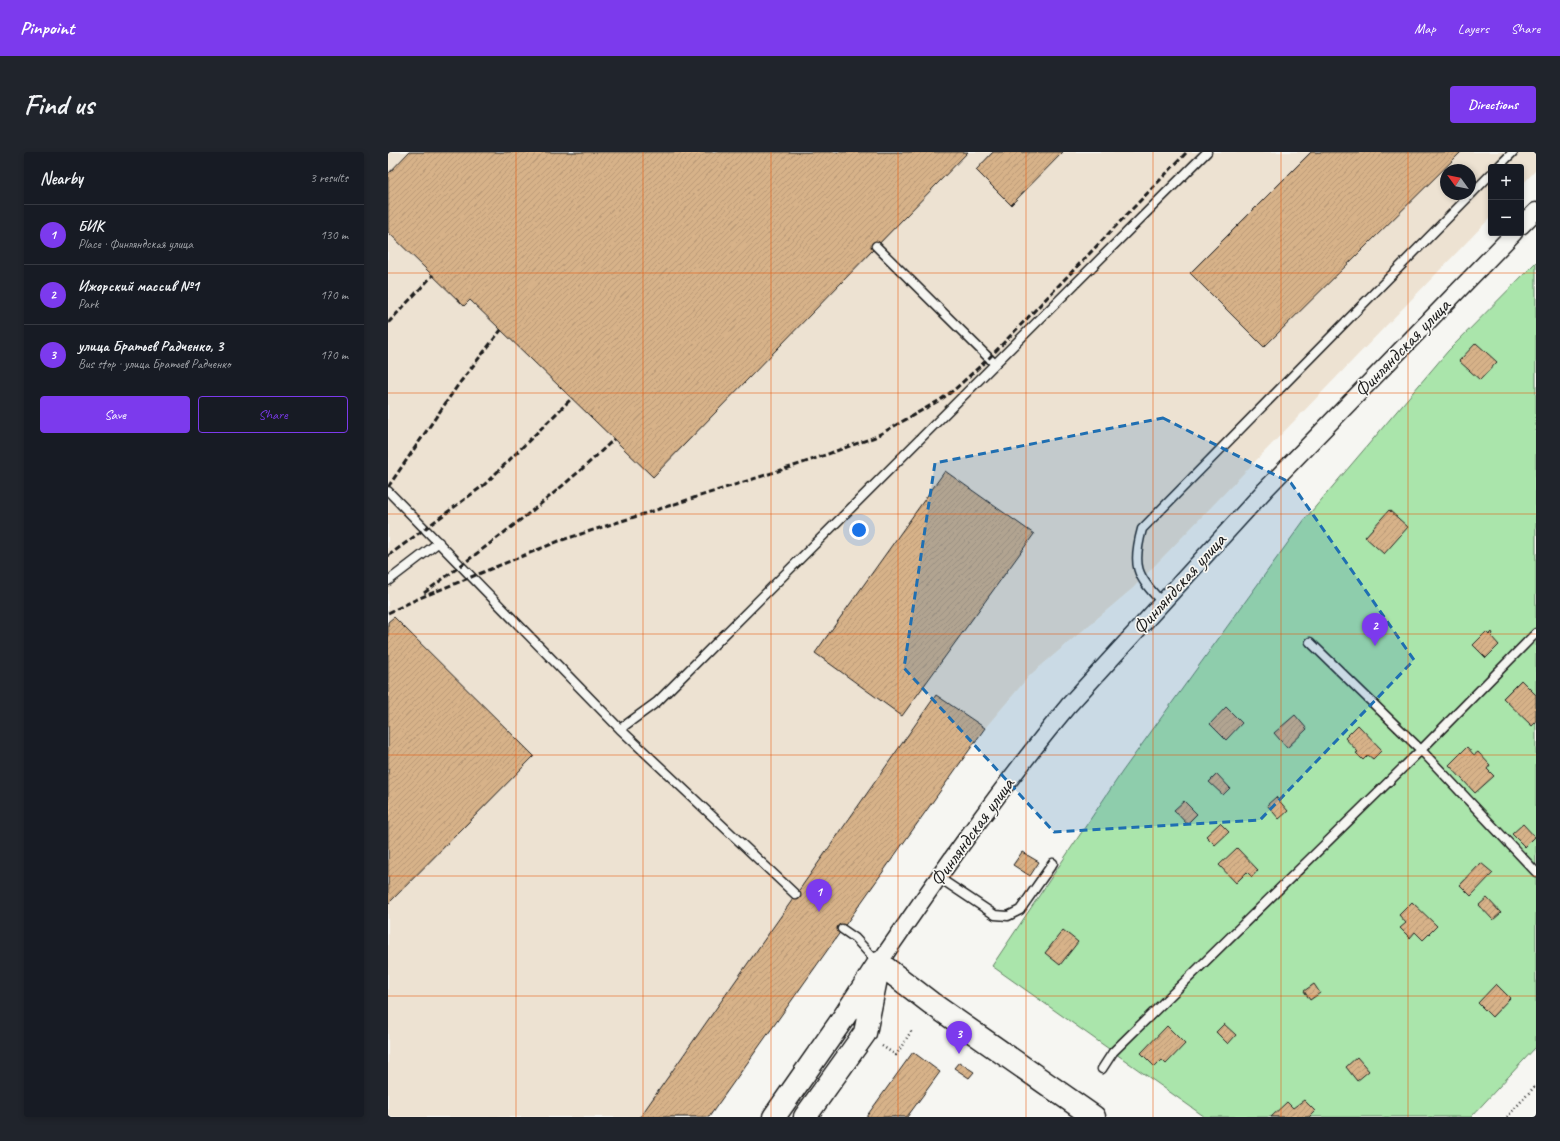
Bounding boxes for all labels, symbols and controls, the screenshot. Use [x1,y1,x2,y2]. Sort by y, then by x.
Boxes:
text: Pinpoint [20,16,74,40]
text: Map [1414,20,1436,37]
text: Layers [1458,20,1489,37]
text: Share [1511,20,1540,37]
button: Directions [1450,86,1536,123]
text: Find us [24,87,94,122]
north arrow [1440,164,1476,200]
map controls [1488,164,1524,236]
button: + [1488,164,1524,200]
text: Nearby [40,168,83,189]
text: 3 results [310,170,348,186]
button: − [1488,200,1524,236]
text: БИК [78,217,104,236]
text: 1 [50,227,56,243]
text: 130 m [320,227,348,243]
text: Place · Финляндская улица [78,236,193,252]
text: Ижорский массив №1 [78,277,199,296]
text: 2 [50,287,56,303]
text: 170 m [320,287,348,303]
street label: Финляндская улица [1348,292,1456,403]
text: Park [78,296,99,312]
text: улица Братьев Радченко, 3 [78,337,223,356]
text: 3 [50,347,56,363]
text: 170 m [320,347,348,363]
text: Bus stop · улица Братьев Радченко [78,356,231,372]
button: Save [40,396,190,433]
button: Share [198,396,348,433]
your location [849,520,869,540]
street label: Финляндская улица [1127,527,1232,640]
pin: 2 [1362,613,1388,646]
street label: Финляндская улица [924,772,1021,891]
pin: 1 [806,879,832,912]
pin: 3 [946,1021,972,1054]

